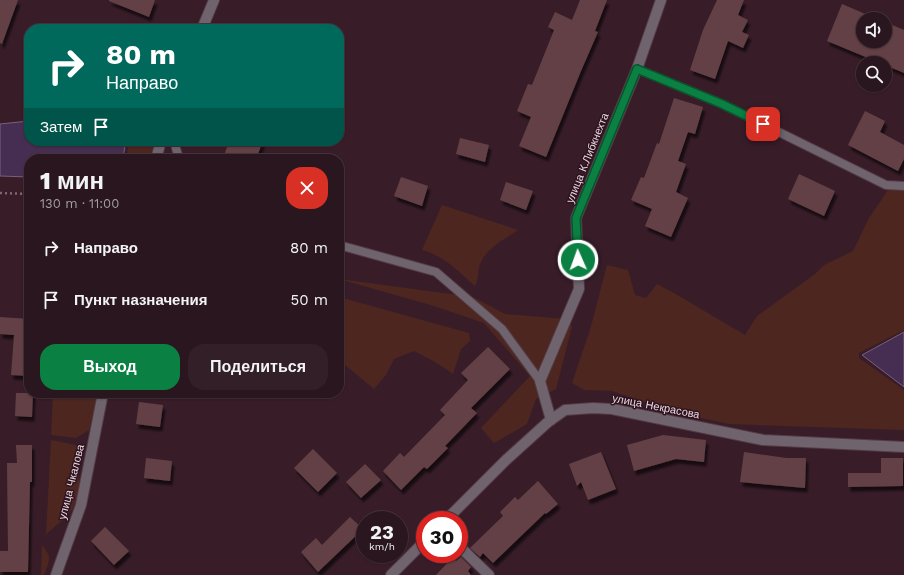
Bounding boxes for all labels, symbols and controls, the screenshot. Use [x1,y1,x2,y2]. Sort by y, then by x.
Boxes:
map controls [856,12,892,92]
button: sound [856,12,892,48]
text: 80 m [106,38,176,71]
icon: right [40,40,92,92]
button: search [856,56,892,92]
text: Направо [106,72,178,93]
pin [746,107,780,141]
street label: улица К.Либкнехта [563,110,612,205]
icon: arrive [752,113,774,135]
icon: arrive [90,116,112,138]
text: Затем [40,118,82,136]
text: 1 мин [40,167,104,195]
button: close [286,167,328,209]
text: 130 m · 11:00 [40,196,119,211]
icon: right [40,237,62,259]
text: Направо [74,239,138,257]
text: 80 m [290,239,328,257]
position arrow [557,239,599,281]
icon: arrive [40,289,62,311]
text: Пункт назначения [74,291,207,309]
text: 50 m [291,291,328,309]
button: Выход [40,344,180,390]
button: Поделиться [188,344,328,390]
street label: улица Некрасова [611,392,702,421]
street label: улица Чкалова [56,442,87,521]
speed limit sign: 30 [416,511,468,563]
text: 23 [370,520,394,544]
text: km/h [369,541,395,552]

